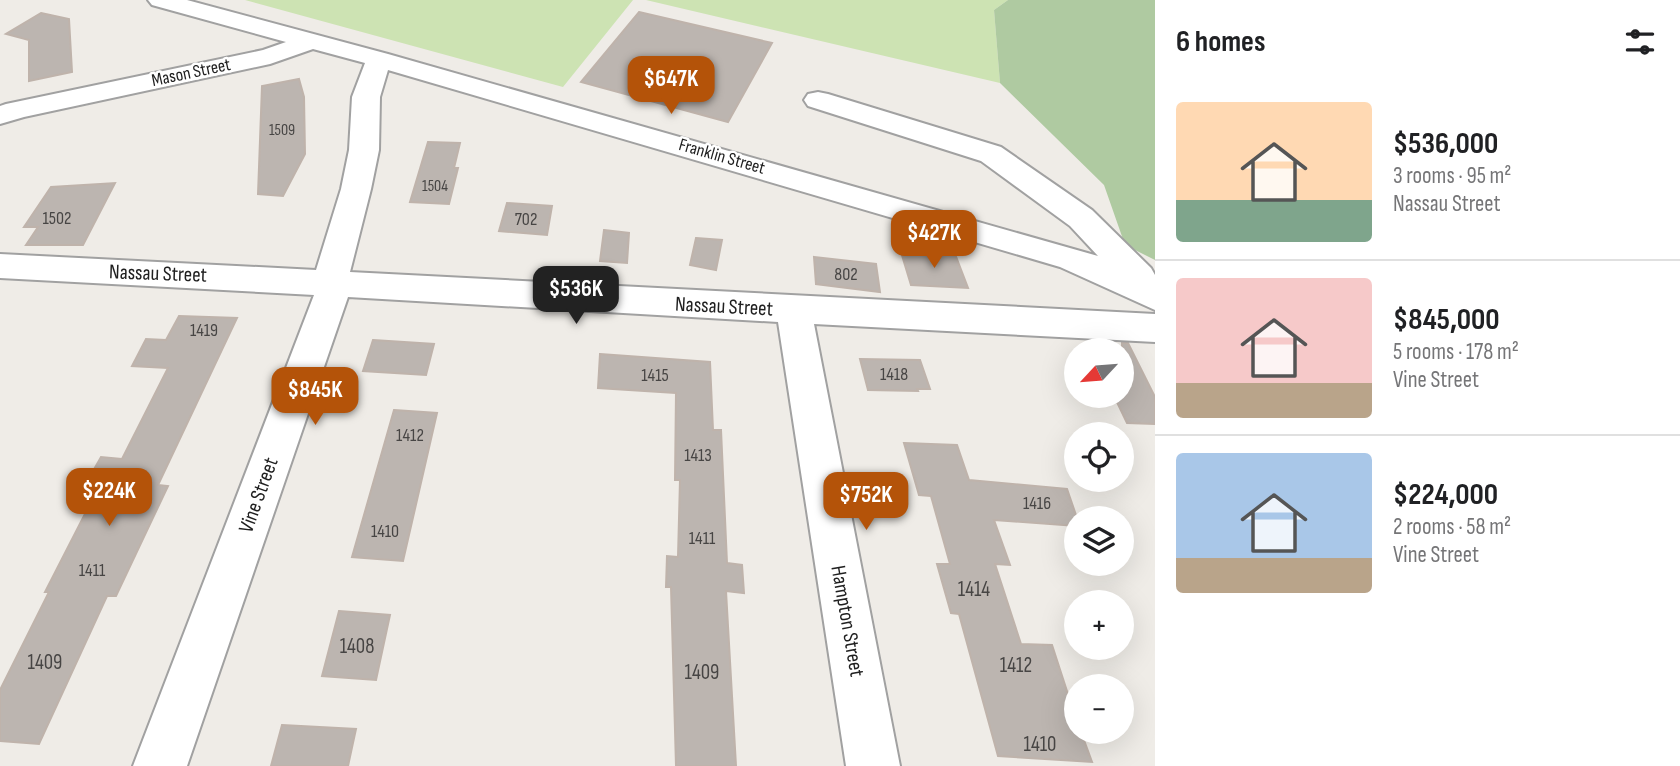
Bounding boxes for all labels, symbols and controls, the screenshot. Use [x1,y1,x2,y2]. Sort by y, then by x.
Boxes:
icon: filters [1621,23,1659,61]
text: 6 homes [1176,24,1265,60]
street label: Mason Street [150,54,233,91]
pin: $647K [622,57,720,116]
text: $647K [644,65,698,93]
house number: 1509 [269,121,295,140]
text: $536,000 [1393,126,1498,162]
icon: home [1232,130,1316,214]
street label: Franklin Street [676,134,768,179]
text: 3 rooms · 95 m² [1393,162,1512,190]
house number: 1504 [422,177,448,196]
text: Nassau Street [1393,190,1500,218]
house number: 1502 [43,208,71,229]
house number: 702 [515,209,537,230]
pin: $427K [885,210,983,270]
text: $427K [907,219,961,247]
street label: Nassau Street [109,259,207,288]
house number: 802 [834,264,858,285]
pin: $536K [527,266,625,326]
text: $536K [549,275,603,303]
street label: Nassau Street [674,291,774,322]
text: $845,000 [1393,302,1500,338]
icon: home [1232,306,1316,390]
house number: 1419 [190,320,218,341]
north arrow [1064,338,1134,408]
map controls [1064,338,1134,744]
text: 5 rooms · 178 m² [1393,338,1519,366]
house number: 1418 [880,364,908,385]
house number: 1415 [641,365,669,386]
text: Vine Street [1393,366,1479,394]
pin: $845K [266,368,364,427]
text: $845K [287,376,343,404]
button: locate [1064,422,1134,492]
house number: 1412 [396,425,424,446]
house number: 1413 [684,445,712,466]
street label: Vine Street [233,454,284,536]
pin: $224K [60,468,158,528]
pin: $752K [817,472,915,532]
text: $224K [82,477,136,505]
text: $224,000 [1393,477,1498,513]
text: $752K [839,481,893,509]
icon: home [1232,481,1316,565]
house number: 1416 [1023,493,1051,514]
button: layers [1064,506,1134,576]
text: 2 rooms · 58 m² [1393,513,1511,541]
house number: 1410 [371,521,399,542]
house number: 1411 [689,528,716,549]
text: Vine Street [1393,541,1479,569]
house number: 1411 [79,560,106,581]
street label: Hampton Street [825,564,870,679]
house number: 1414 [958,577,990,602]
button: + [1064,590,1134,660]
house number: 1408 [340,634,374,659]
house number: 1409 [28,650,62,675]
house number: 1412 [1000,653,1032,678]
house number: 1409 [685,660,719,685]
button: − [1064,674,1134,744]
house number: 1410 [1024,732,1056,757]

